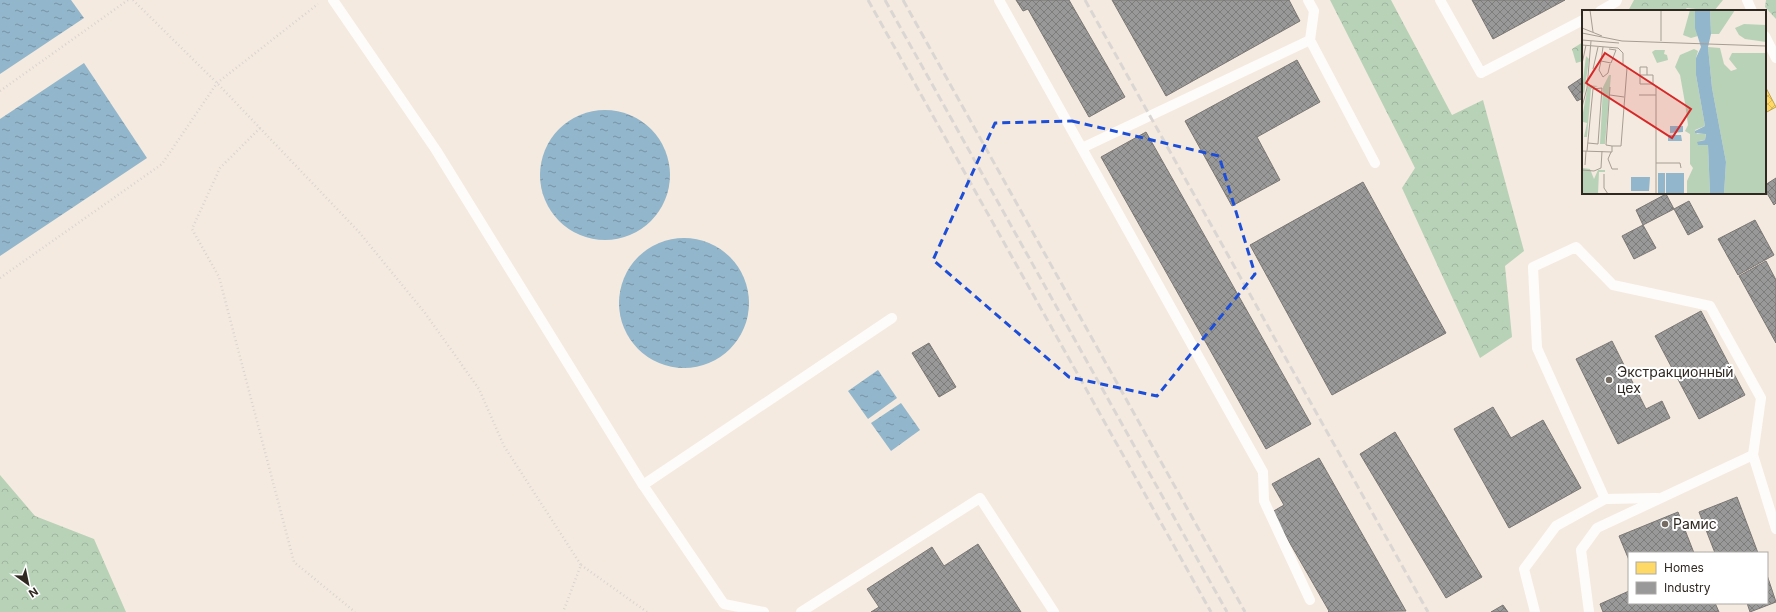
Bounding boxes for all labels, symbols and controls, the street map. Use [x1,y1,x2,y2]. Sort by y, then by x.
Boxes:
inset map [1582,10,1766,194]
place label: Экстракционный цех [1617,363,1734,396]
marker: Экстракционный цех [1604,375,1614,385]
place label: Рамис [1673,515,1717,532]
marker: Рамис [1660,519,1670,529]
legend [1628,552,1768,604]
text: Homes [1664,560,1704,575]
north arrow [8,564,48,604]
text: Industry [1664,580,1711,595]
text: N [26,584,41,601]

